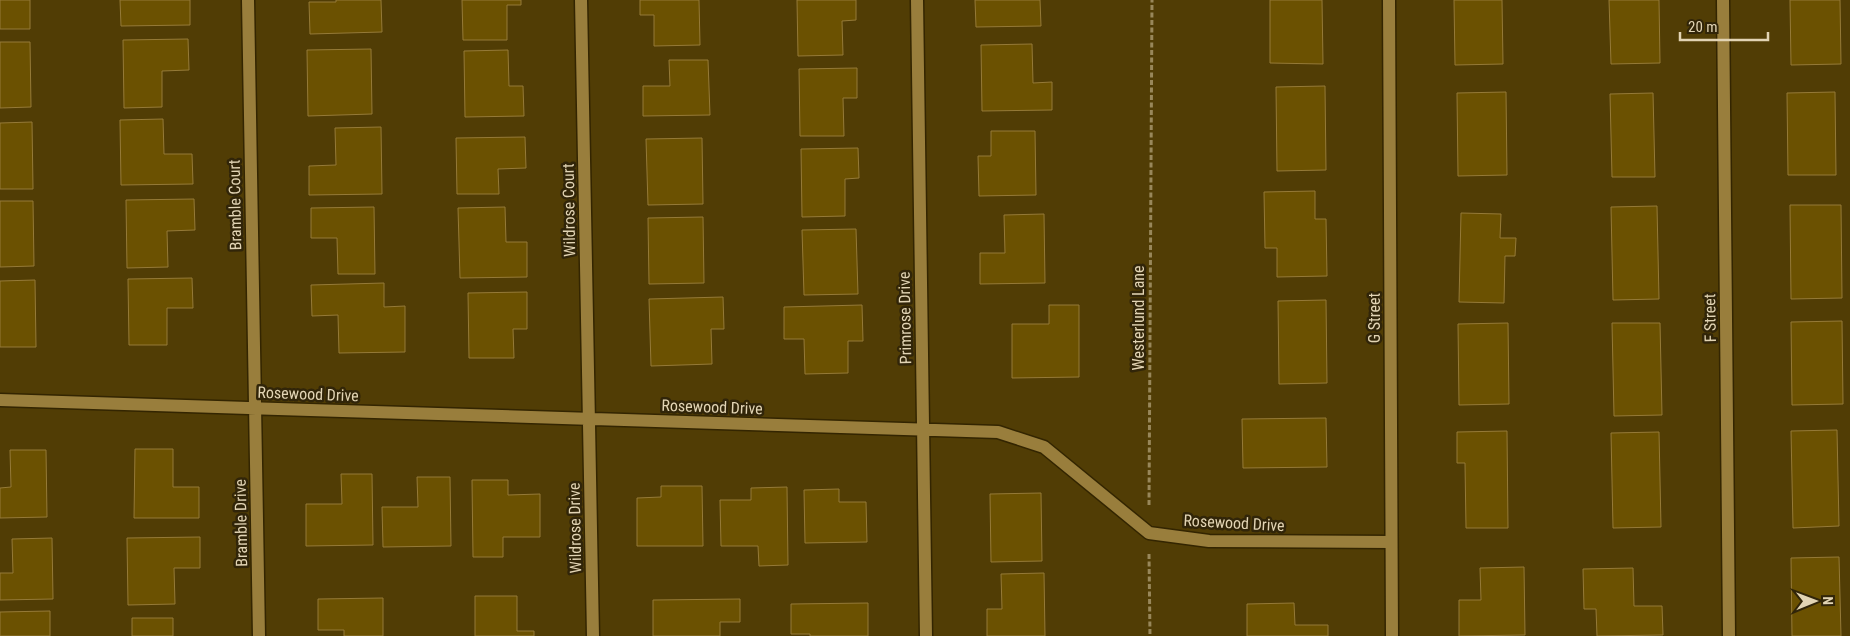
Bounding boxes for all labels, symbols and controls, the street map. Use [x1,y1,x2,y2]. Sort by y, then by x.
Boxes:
scale bar [1680,10,1768,42]
text: 20 m [1688,18,1718,36]
street label: Bramble Court [225,159,245,250]
street label: Wildrose Court [559,163,579,257]
street label: Westerlund Lane [1129,265,1148,371]
street label: Primrose Drive [895,272,915,364]
street label: G Street [1365,292,1384,343]
street label: F Street [1700,293,1720,343]
street label: Rosewood Drive [257,383,359,405]
street label: Rosewood Drive [661,396,763,418]
street label: Bramble Drive [231,479,251,567]
street label: Wildrose Drive [565,483,585,573]
street label: Rosewood Drive [1183,511,1285,535]
north arrow [1790,576,1840,626]
text: N [1820,596,1836,605]

